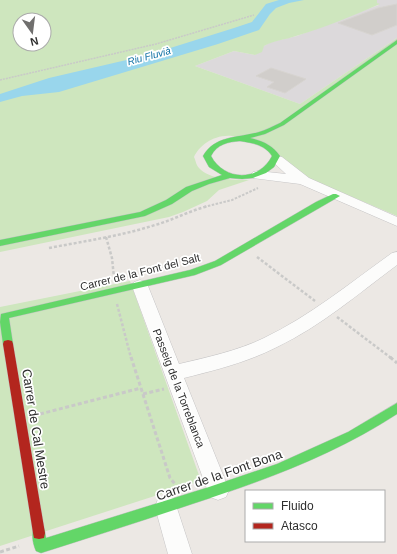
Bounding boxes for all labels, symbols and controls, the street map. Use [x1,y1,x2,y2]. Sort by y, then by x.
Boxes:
north arrow [12,12,52,52]
text: N [29,35,40,48]
water label: Riu Fluvià [126,45,172,67]
street label: Carrer de la Font del Salt [79,251,201,293]
street label: Passeig de la Torreblanca [151,327,208,450]
street label: Carrer de Cal Mestre [19,368,53,490]
street label: Carrer de la Font Bona [154,446,285,504]
legend [245,490,385,542]
text: Fluido [281,499,314,513]
text: Atasco [281,519,318,533]

